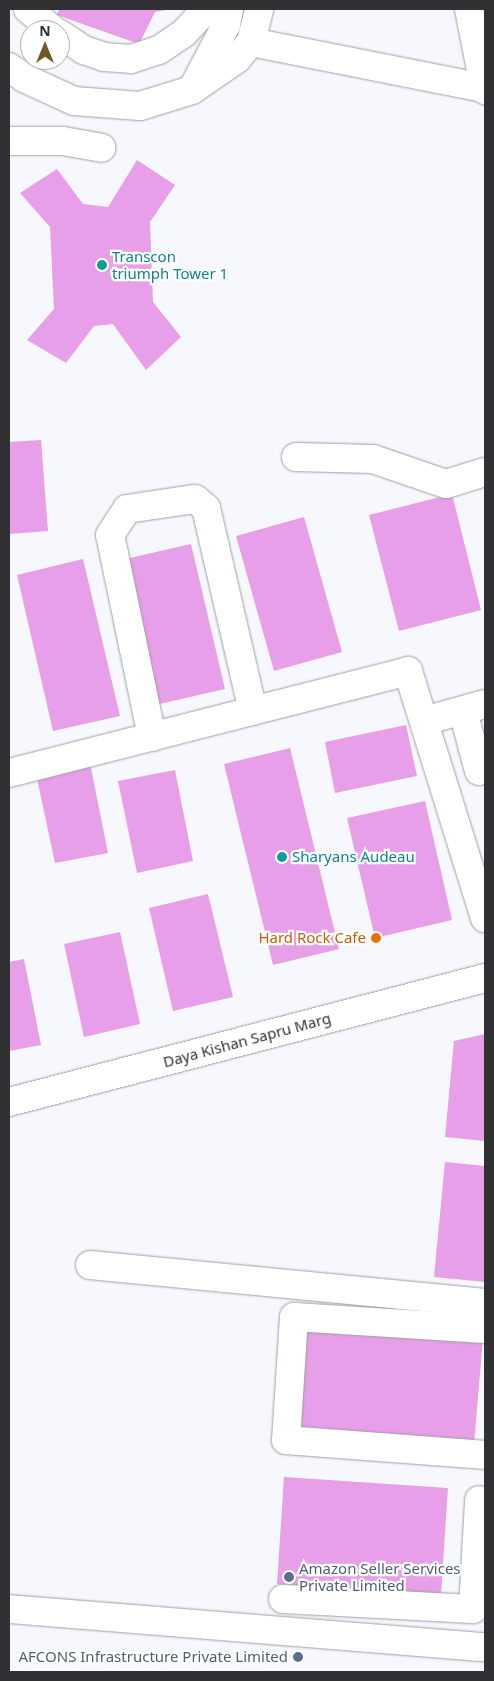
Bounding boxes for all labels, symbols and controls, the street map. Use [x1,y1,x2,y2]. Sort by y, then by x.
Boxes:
north arrow [20,20,70,70]
text: N [39,21,51,40]
place label: Transcon triumph Tower 1 [112,247,228,282]
marker: Transcon triumph Tower 1 [96,259,108,271]
place label: Sharyans Audeau [292,848,415,866]
marker: Sharyans Audeau [276,851,288,863]
place label: Hard Rock Cafe [258,929,366,947]
marker: Hard Rock Cafe [370,932,382,944]
street label: Daya Kishan Sapru Marg [161,1009,333,1071]
place label: Amazon Seller Services Private Limited [299,1559,461,1594]
marker: Amazon Seller Services Private Limited [283,1571,295,1583]
place label: AFCONS Infrastructure Private Limited [18,1648,288,1666]
marker: AFCONS Infrastructure Private Limited [292,1651,304,1663]

